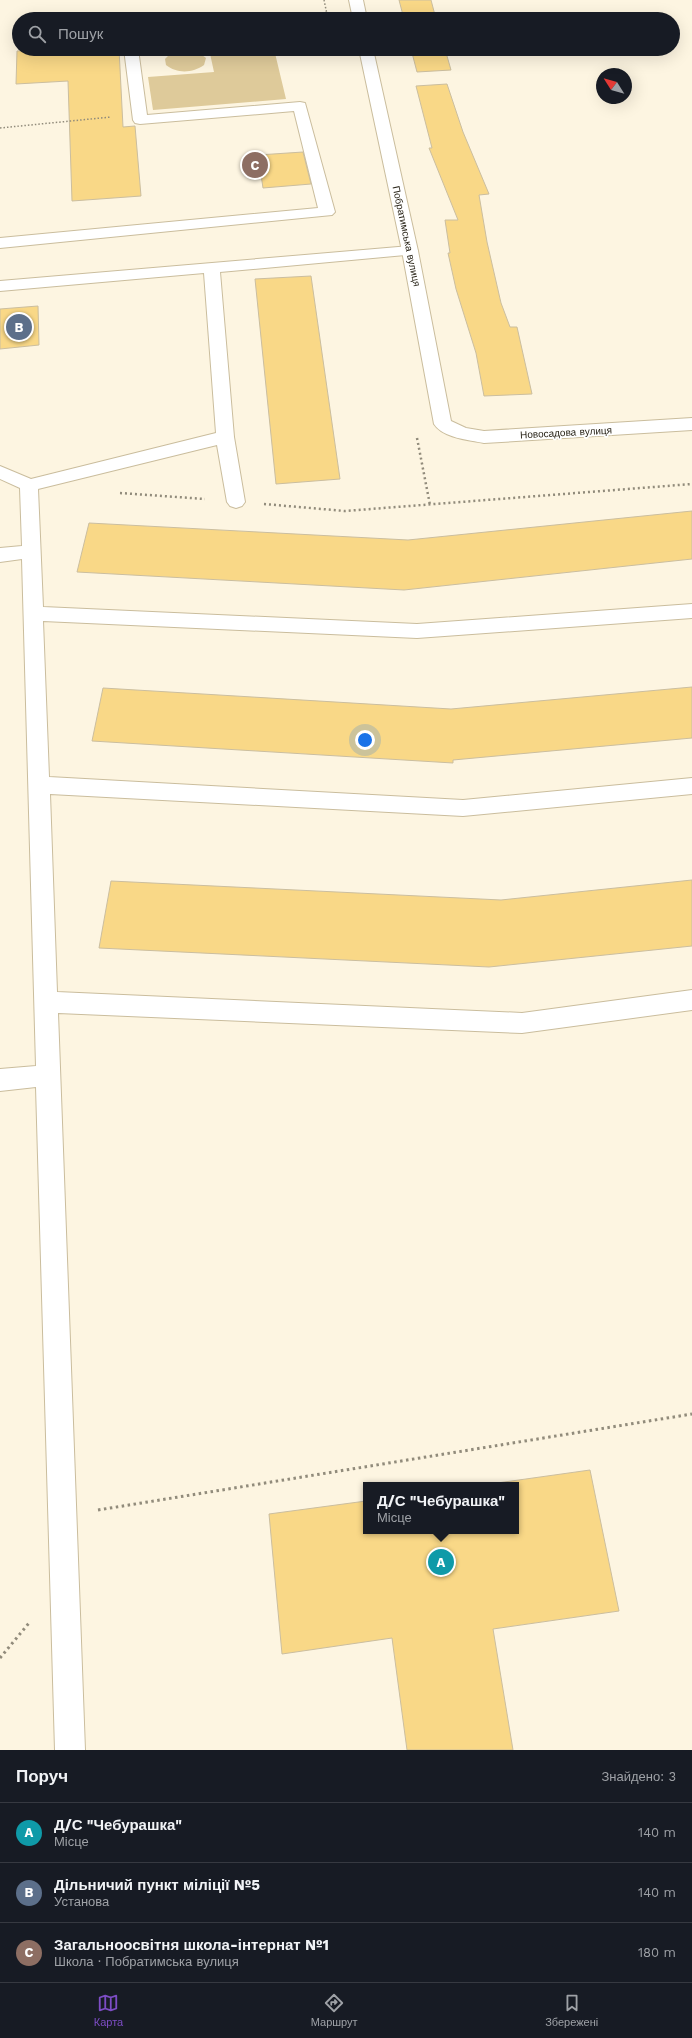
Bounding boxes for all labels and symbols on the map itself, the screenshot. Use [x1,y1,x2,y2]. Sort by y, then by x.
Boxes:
north arrow [596,68,632,104]
pin: C [242,150,268,180]
street label: Побратимська вулиця [390,185,423,287]
pin: B [6,312,32,342]
street label: Новосадова вулиця [520,425,612,440]
your location [355,730,375,750]
pin: A [428,1547,454,1577]

